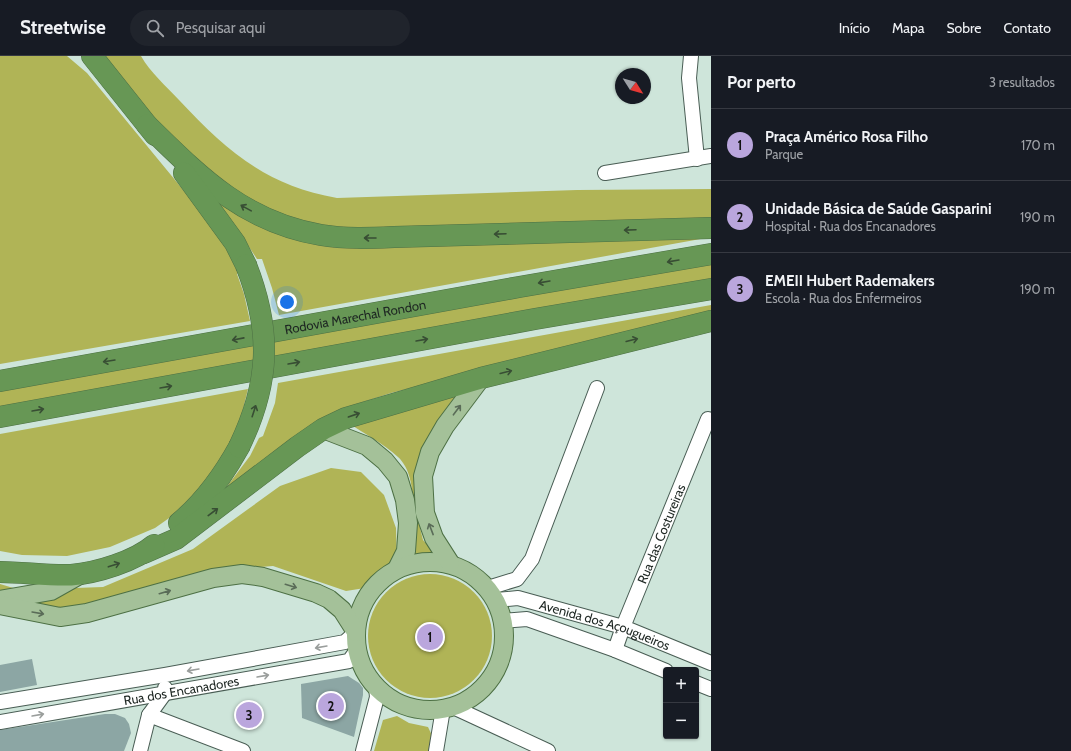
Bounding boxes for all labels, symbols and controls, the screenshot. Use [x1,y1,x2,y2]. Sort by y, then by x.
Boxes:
search box [130,10,410,46]
text: Streetwise [20,16,106,39]
icon: search [144,17,166,39]
text: Pesquisar aqui [176,19,266,37]
text: Início [839,19,870,37]
text: Mapa [892,19,924,37]
text: Sobre [946,19,981,37]
text: Contato [1003,19,1051,37]
north arrow [615,68,651,104]
text: Por perto [727,72,796,92]
text: 3 resultados [989,74,1055,90]
text: Praça Américo Rosa Filho [765,128,928,146]
text: 1 [738,137,742,153]
text: 170 m [1021,137,1055,153]
text: Parque [765,146,803,162]
text: Unidade Básica de Saúde Gasparini [765,200,992,218]
one-way arrow [240,203,252,211]
text: 2 [737,209,743,225]
text: 190 m [1020,209,1055,225]
text: Hospital · Rua dos Encanadores [765,218,936,234]
one-way arrow [624,226,637,234]
one-way arrow [494,230,507,238]
one-way arrow [364,234,377,242]
one-way arrow [666,257,679,265]
text: EMEII Hubert Rademakers [765,272,935,290]
one-way arrow [538,279,551,287]
text: 3 [736,281,744,297]
text: 190 m [1020,281,1055,297]
text: Escola · Rua dos Enfermeiros [765,290,922,306]
your location [277,292,297,312]
street label: Rodovia Marechal Rondon [283,296,427,337]
one-way arrow [232,336,245,344]
one-way arrow [415,336,428,344]
one-way arrow [626,336,639,344]
one-way arrow [103,357,116,365]
one-way arrow [287,359,300,367]
one-way arrow [499,367,512,375]
one-way arrow [159,382,172,390]
one-way arrow [453,404,461,415]
one-way arrow [31,405,44,413]
one-way arrow [251,405,258,418]
one-way arrow [348,411,361,418]
street label: Rua das Costureiras [634,481,689,586]
one-way arrow [207,507,218,516]
one-way arrow [426,524,434,536]
one-way arrow [107,561,120,568]
one-way arrow [284,583,297,590]
one-way arrow [158,588,171,595]
street label: Avenida dos Açougueiros [538,596,673,654]
one-way arrow [31,609,44,617]
pin: 1 [417,622,443,652]
one-way arrow [315,643,328,651]
one-way arrow [187,666,200,674]
map controls [663,667,699,739]
button: + [663,667,699,703]
street label: Rua dos Encanadores [122,672,241,708]
one-way arrow [256,672,269,680]
pin: 2 [318,691,344,721]
pin: 3 [236,700,262,730]
button: − [663,703,699,739]
one-way arrow [32,711,45,719]

